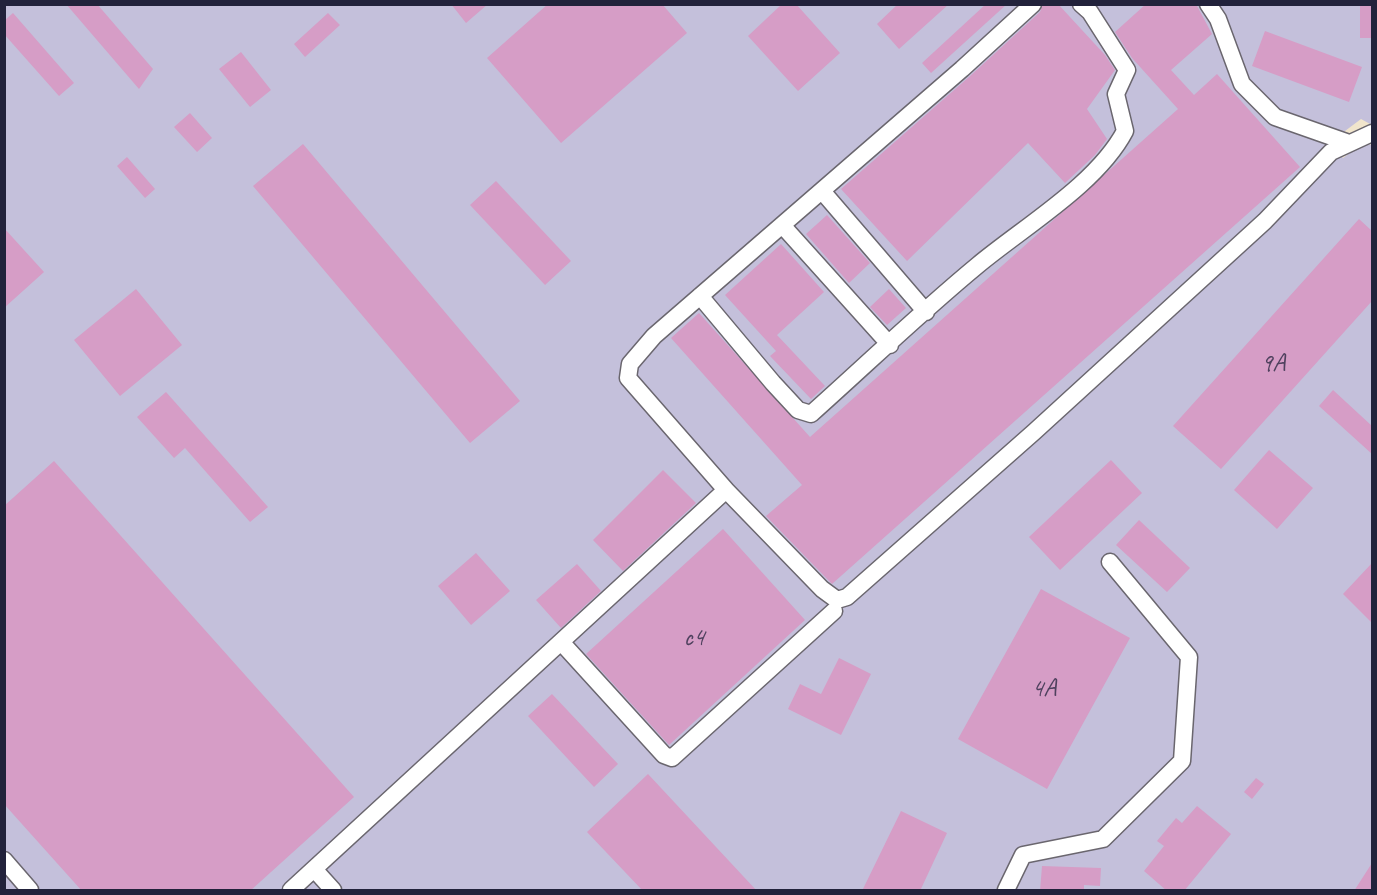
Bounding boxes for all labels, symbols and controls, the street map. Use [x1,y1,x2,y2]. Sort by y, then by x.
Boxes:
house number: 9А [1261,348,1285,380]
house number: с4 [684,622,704,654]
house number: 4А [1032,673,1056,705]

